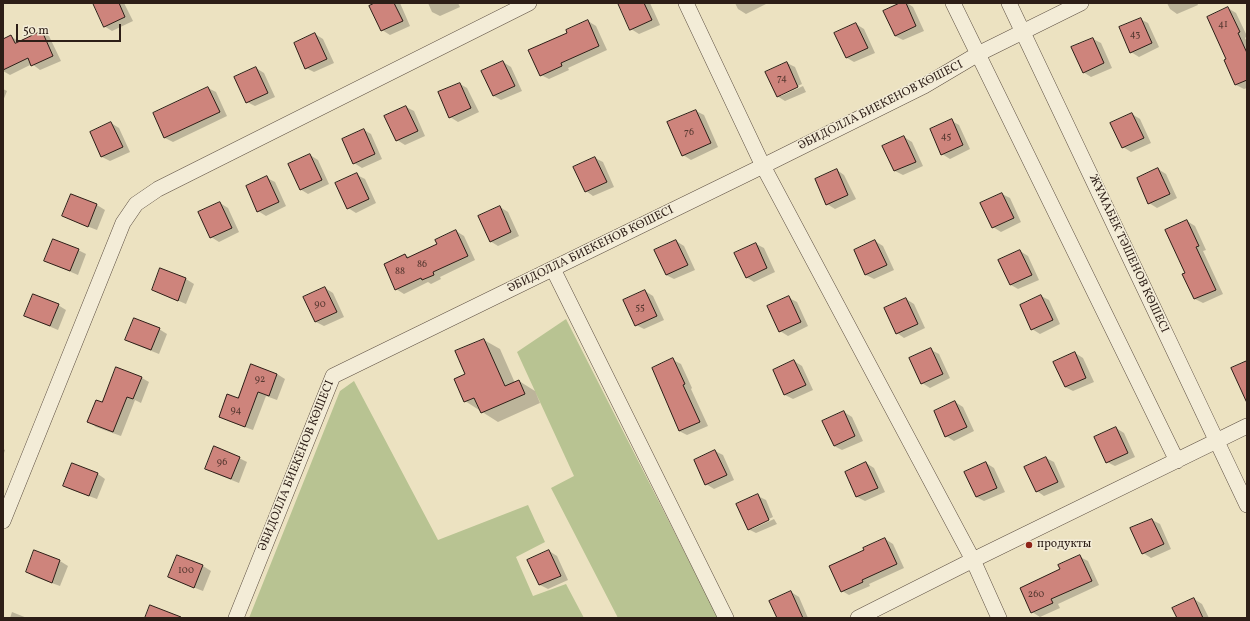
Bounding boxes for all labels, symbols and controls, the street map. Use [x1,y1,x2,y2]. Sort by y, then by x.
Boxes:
scale bar [18,16,123,42]
house number: 41 [1218,19,1228,31]
text: 50 m [23,23,49,39]
house number: 43 [1130,29,1140,41]
street label: ӘБИДОЛЛА БИЕКЕНОВ КӨШЕСІ [796,58,966,154]
house number: 74 [777,73,787,85]
house number: 76 [684,127,694,139]
house number: 45 [941,131,951,143]
street label: ЖҰМАБЕК ТӘШЕНОВ КӨШЕСІ [1085,173,1171,335]
street label: ӘБИДОЛЛА БИЕКЕНОВ КӨШЕСІ [506,203,676,297]
house number: 86 [417,259,427,271]
house number: 88 [395,266,405,278]
house number: 90 [314,299,326,311]
house number: 55 [635,302,645,314]
house number: 92 [255,374,265,386]
street label: ӘБИДОЛЛА БИЕКЕНОВ КӨШЕСІ [256,379,338,553]
house number: 94 [231,405,241,417]
house number: 96 [217,457,227,469]
place label: продукты [1037,538,1091,552]
marker: продукты [1024,540,1034,550]
house number: 100 [178,565,194,577]
house number: 260 [1028,589,1044,601]

